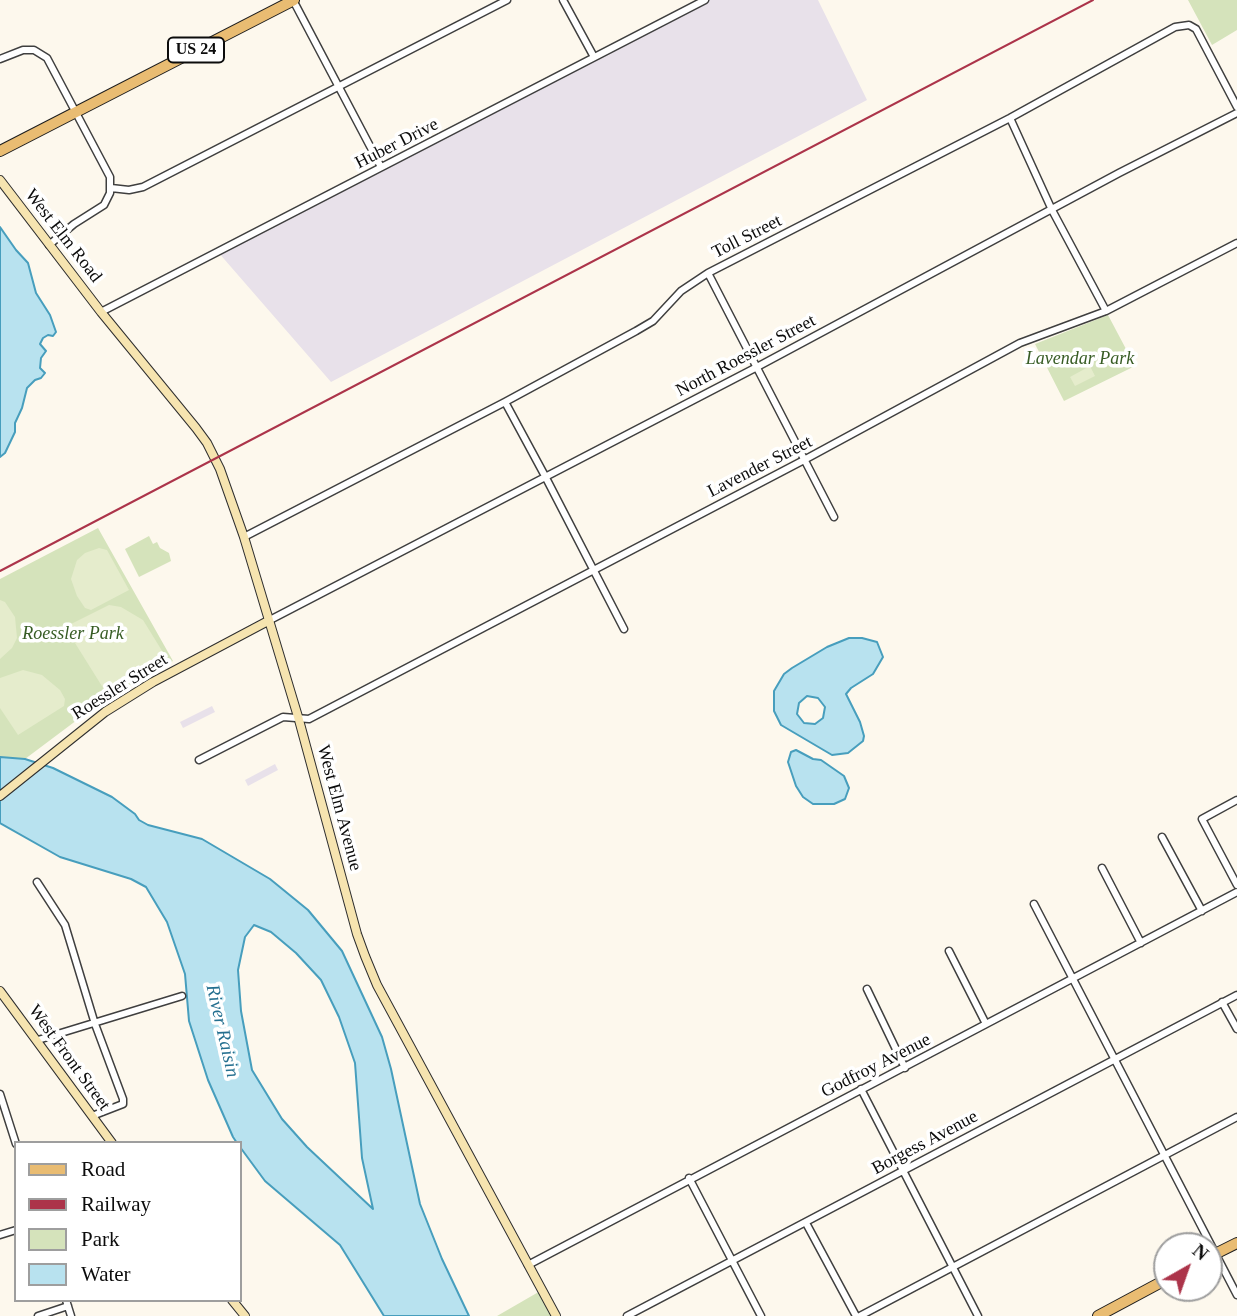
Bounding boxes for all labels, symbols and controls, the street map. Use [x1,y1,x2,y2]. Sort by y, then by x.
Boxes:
road number: US 24 [168,38,224,62]
street label: Huber Drive [352,114,442,174]
street label: West Elm Road [20,185,106,287]
street label: Toll Street [709,210,785,264]
street label: North Roessler Street [673,310,819,402]
park label: Lavendar Park [1026,348,1134,370]
street label: Lavender Street [704,431,816,503]
park label: Roessler Park [22,623,124,645]
street label: Roessler Street [68,649,172,725]
street label: West Elm Avenue [312,743,366,873]
water label: River Raisin [200,982,244,1080]
street label: West Front Street [23,1001,115,1115]
street label: Godfroy Avenue [818,1029,934,1103]
street label: Borgess Avenue [868,1106,982,1180]
legend [14,1141,242,1302]
text: Road [81,1157,125,1181]
text: Railway [81,1192,151,1216]
text: Park [81,1227,120,1251]
north arrow [1153,1232,1223,1302]
text: N [1189,1240,1213,1265]
text: Water [81,1262,131,1286]

